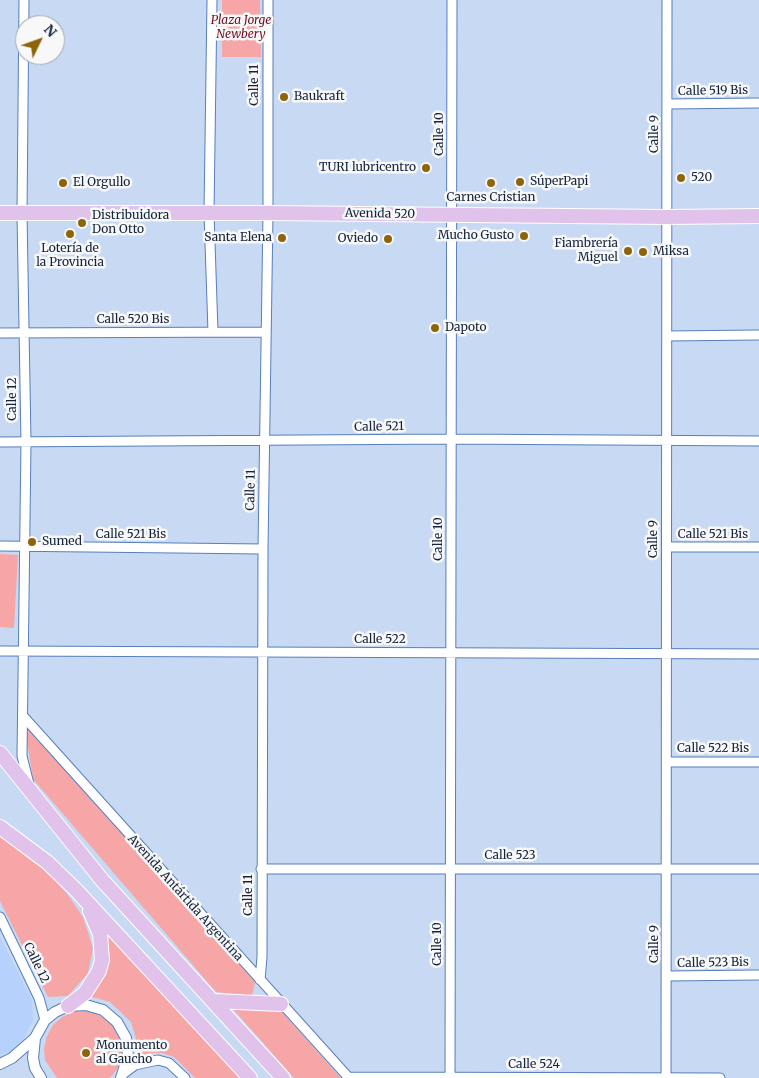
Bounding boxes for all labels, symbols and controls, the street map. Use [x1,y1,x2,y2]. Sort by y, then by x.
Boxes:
park label: Plaza Jorge Newbery [211,14,271,42]
north arrow [15,15,65,65]
text: N [40,20,61,41]
street label: Calle 11 [248,64,262,106]
street label: Calle 519 Bis [678,83,748,99]
place label: Baukraft [294,90,345,104]
marker: Baukraft [278,91,290,103]
street label: Calle 10 [433,112,447,156]
street label: Calle 9 [648,115,662,153]
place label: TURI lubricentro [319,161,416,175]
marker: TURI lubricentro [420,162,432,174]
place label: 520 [691,171,712,185]
marker: 520 [675,172,687,184]
place label: SúperPapi [530,175,588,189]
place label: El Orgullo [73,176,130,190]
marker: SúperPapi [514,176,526,188]
marker: El Orgullo [57,177,69,189]
marker: Carnes Cristian [485,177,497,189]
place label: Carnes Cristian [447,191,535,205]
street label: Avenida 520 [345,206,415,222]
place label: Distribuidora Don Otto [92,209,169,237]
marker: Distribuidora Don Otto [76,217,88,229]
marker: Lotería de la Provincia [64,228,76,240]
place label: Mucho Gusto [438,229,514,243]
marker: Mucho Gusto [518,230,530,242]
place label: Santa Elena [204,231,272,245]
marker: Santa Elena [276,232,288,244]
place label: Oviedo [338,232,378,246]
marker: Oviedo [382,233,394,245]
place label: Fiambrería Miguel [555,237,618,265]
place label: Lotería de la Provincia [36,242,104,270]
marker: Fiambrería Miguel [622,245,634,257]
place label: Miksa [653,245,689,259]
marker: Miksa [637,246,649,258]
street label: Calle 520 Bis [97,313,169,327]
place label: Dapoto [445,321,486,335]
marker: Dapoto [429,322,441,334]
street label: Calle 12 [6,377,20,421]
street label: Calle 521 [354,419,404,435]
street label: Calle 11 [243,469,259,511]
street label: Calle 10 [432,517,446,561]
street label: Calle 9 [647,520,661,558]
street label: Calle 521 Bis [96,528,166,542]
street label: Calle 521 Bis [678,528,748,542]
place label: Sumed [42,535,82,549]
marker: Sumed [26,536,38,548]
street label: Calle 522 [354,633,406,647]
street label: Calle 522 Bis [677,742,749,756]
street label: Avenida Antártida Argentina [124,832,246,964]
street label: Calle 523 [484,849,536,863]
street label: Calle 11 [242,874,256,916]
street label: Calle 10 [431,922,445,966]
street label: Calle 9 [648,925,662,963]
street label: Calle 12 [20,940,52,986]
street label: Calle 523 Bis [677,955,749,971]
place label: Monumento al Gaucho [96,1039,167,1067]
marker: Monumento al Gaucho [80,1047,92,1059]
street label: Calle 524 [508,1058,560,1072]

